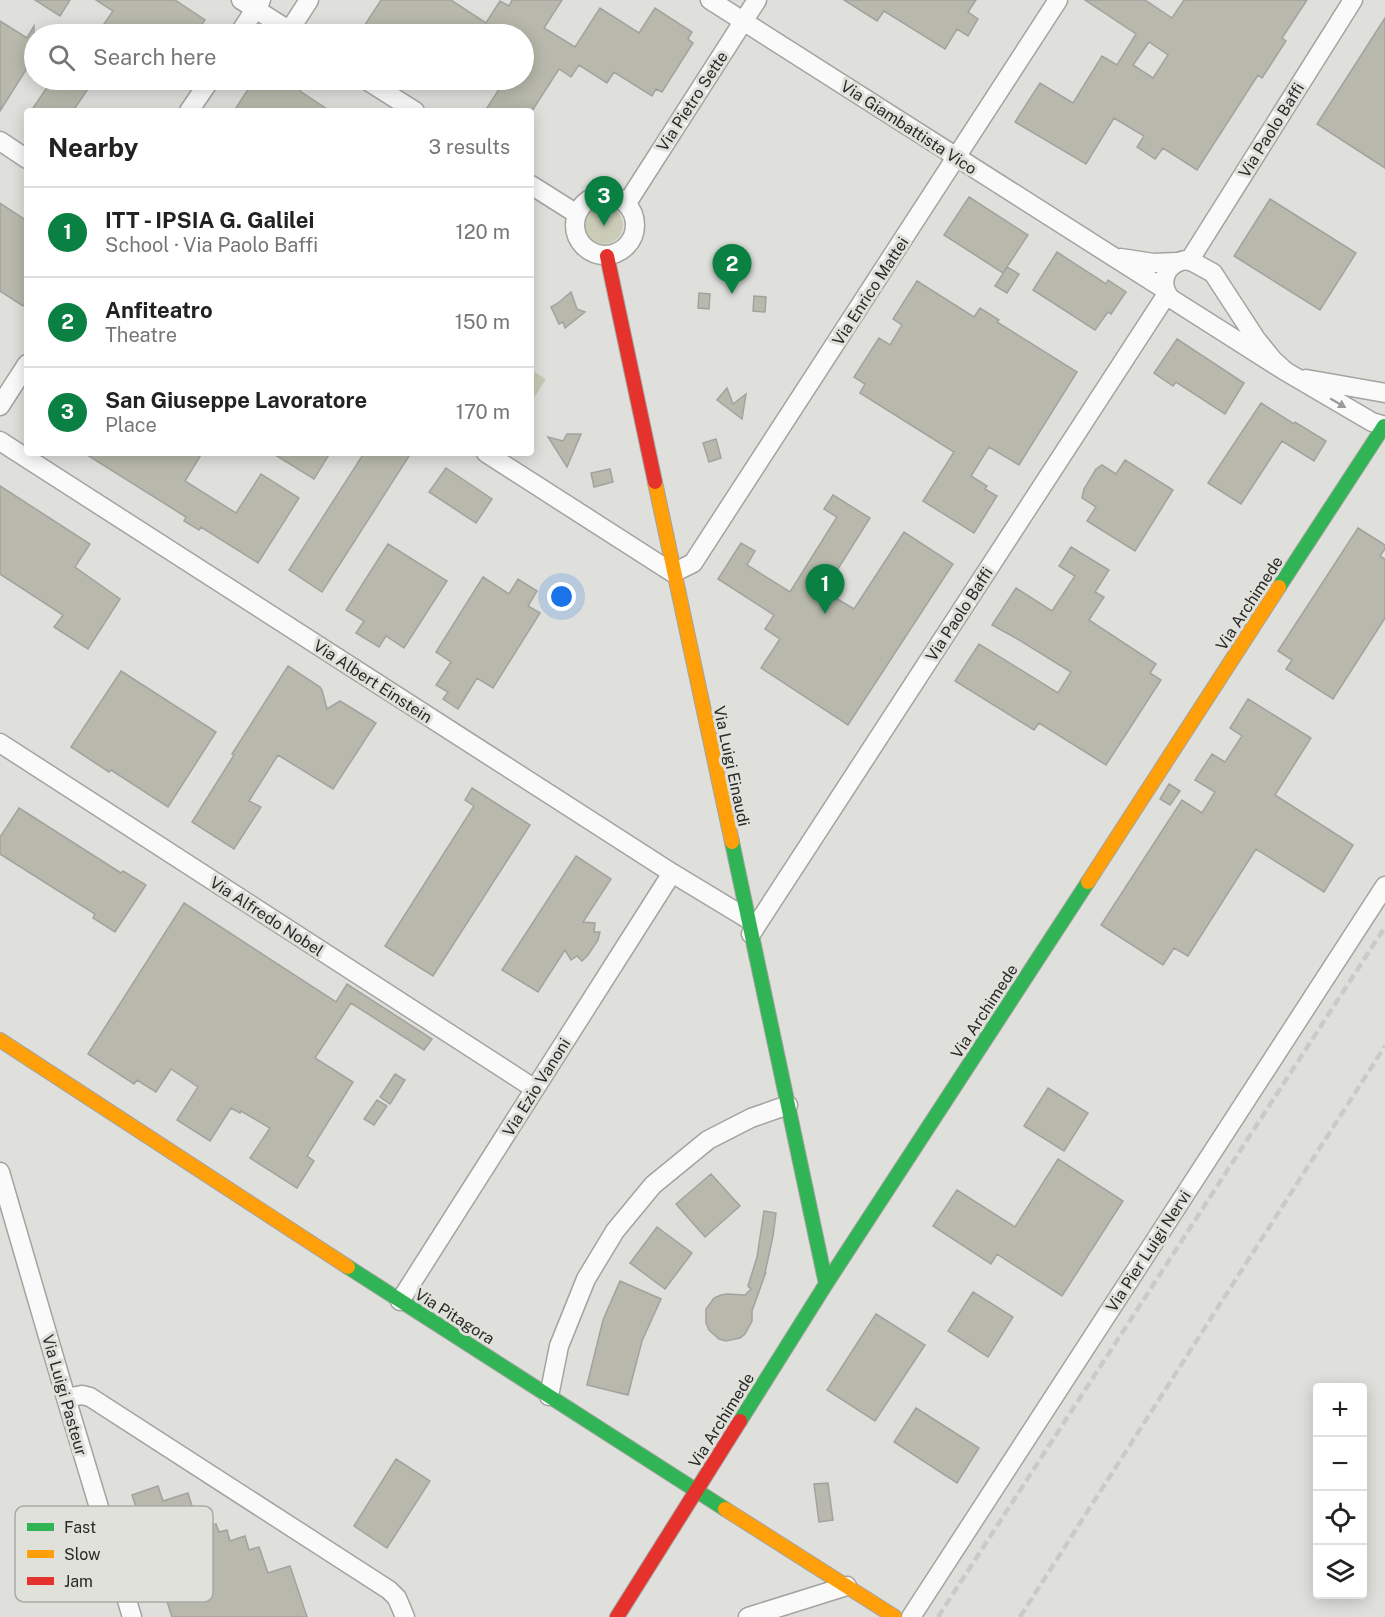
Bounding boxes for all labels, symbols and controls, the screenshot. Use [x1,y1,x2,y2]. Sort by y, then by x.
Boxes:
search box [24,24,534,90]
icon: search [45,41,78,74]
text: Search here [93,44,217,70]
street label: Via Pietro Sette [653,48,732,155]
street label: Via Giambattista Vico [837,76,980,178]
street label: Via Paolo Baffi [1235,79,1308,181]
text: Nearby [48,132,138,163]
text: 3 results [429,135,510,159]
pin: 3 [584,176,624,226]
text: ITT - IPSIA G. Galilei [105,207,314,233]
text: 1 [63,220,72,244]
text: 120 m [456,220,510,244]
text: School · Via Paolo Baffi [105,233,318,257]
street label: Via Enrico Mattei [828,234,912,349]
pin: 2 [712,244,752,294]
text: Anfiteatro [105,297,213,323]
text: 2 [61,310,74,334]
text: 150 m [455,310,510,334]
text: Theatre [105,323,177,347]
text: San Giuseppe Lavoratore [105,387,367,413]
one-way arrow [1330,397,1346,408]
text: 3 [61,400,74,424]
text: 170 m [456,400,510,424]
text: Place [105,413,157,437]
street label: Via Archimede [1212,553,1287,654]
pin: 1 [806,564,844,614]
street label: Via Paolo Baffi [922,564,997,665]
your location [547,582,576,611]
street label: Via Albert Einstein [310,636,436,727]
street label: Via Luigi Einaudi [709,704,754,828]
street label: Via Alfredo Nobel [206,873,327,960]
street label: Via Archimede [947,961,1022,1062]
street label: Via Ezio Vanoni [499,1035,574,1140]
street label: Via Pier Luigi Nervi [1102,1187,1195,1315]
street label: Via Pitagora [411,1284,498,1348]
street label: Via Luigi Pasteur [38,1332,91,1458]
street label: Via Archimede [685,1369,758,1471]
map controls [1313,1383,1367,1599]
button: + [1313,1383,1367,1437]
button: − [1313,1437,1367,1491]
button: locate [1313,1491,1367,1545]
legend [15,1506,213,1602]
text: Fast [64,1518,96,1537]
text: Slow [64,1545,101,1564]
button: layers [1313,1545,1367,1599]
text: Jam [64,1572,93,1591]

